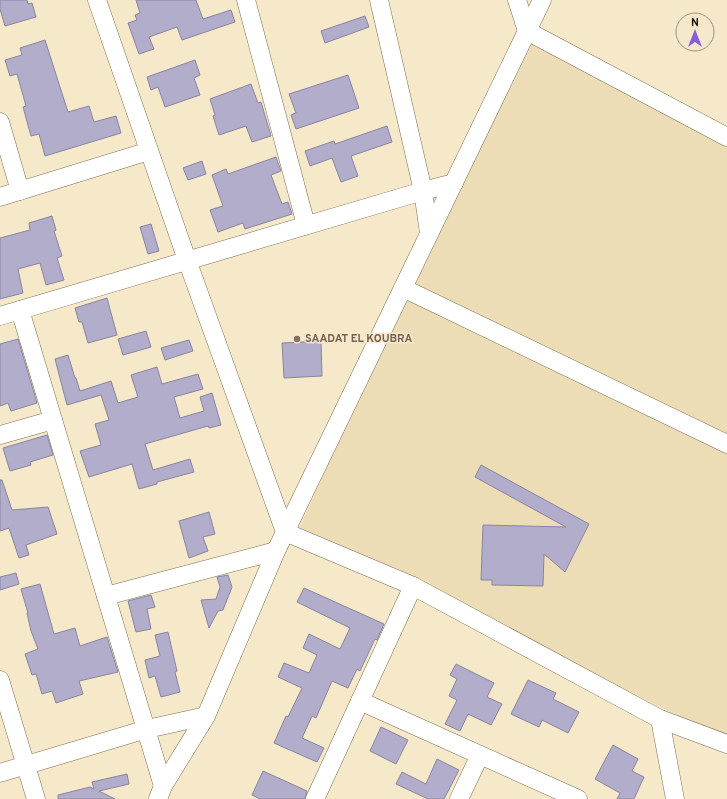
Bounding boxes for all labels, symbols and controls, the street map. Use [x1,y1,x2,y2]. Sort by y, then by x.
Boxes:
north arrow [675,12,715,52]
text: N [691,16,699,30]
place label: SAADAT EL KOUBRA [305,332,412,346]
marker: SAADAT EL KOUBRA [292,334,302,344]

